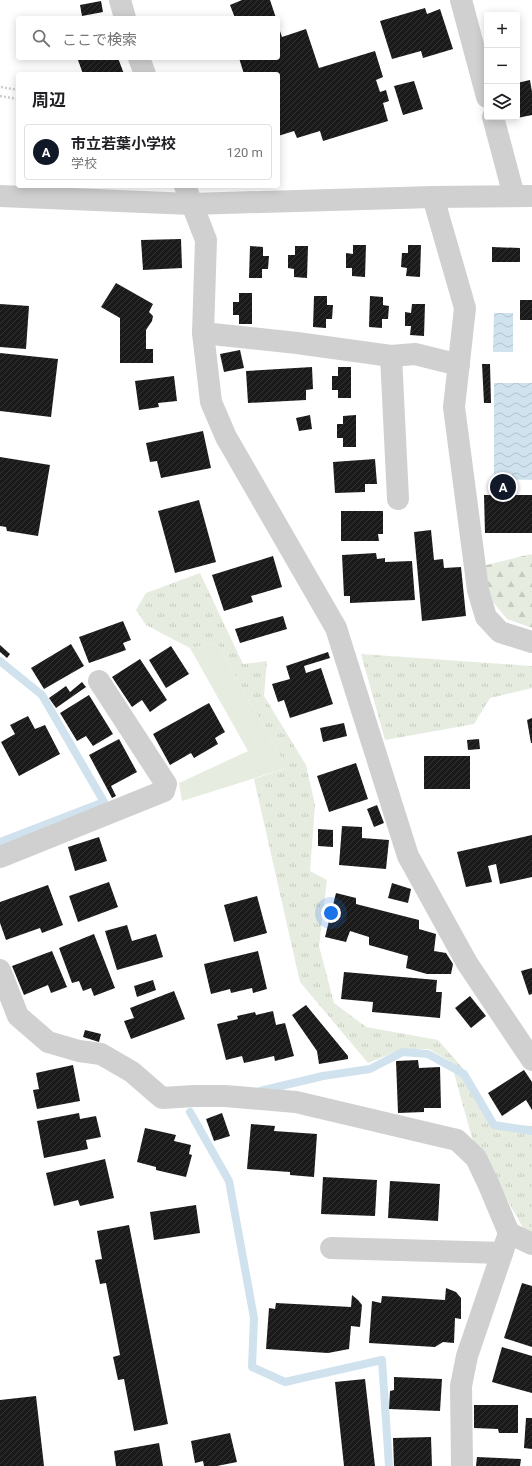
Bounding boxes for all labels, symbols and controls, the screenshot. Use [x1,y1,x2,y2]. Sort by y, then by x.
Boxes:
map controls [484,12,520,120]
button: + [484,12,520,48]
search box [16,16,280,60]
icon: search [30,27,52,49]
text: ここで検索 [62,31,137,49]
button: − [484,48,520,84]
button: layers [484,84,520,120]
text: 周辺 [32,90,66,110]
text: 市立若葉小学校 [71,135,176,153]
text: A [42,145,50,160]
text: 120 m [226,145,263,160]
text: 学校 [71,156,97,171]
pin: A [490,472,516,502]
your location [321,903,341,923]

